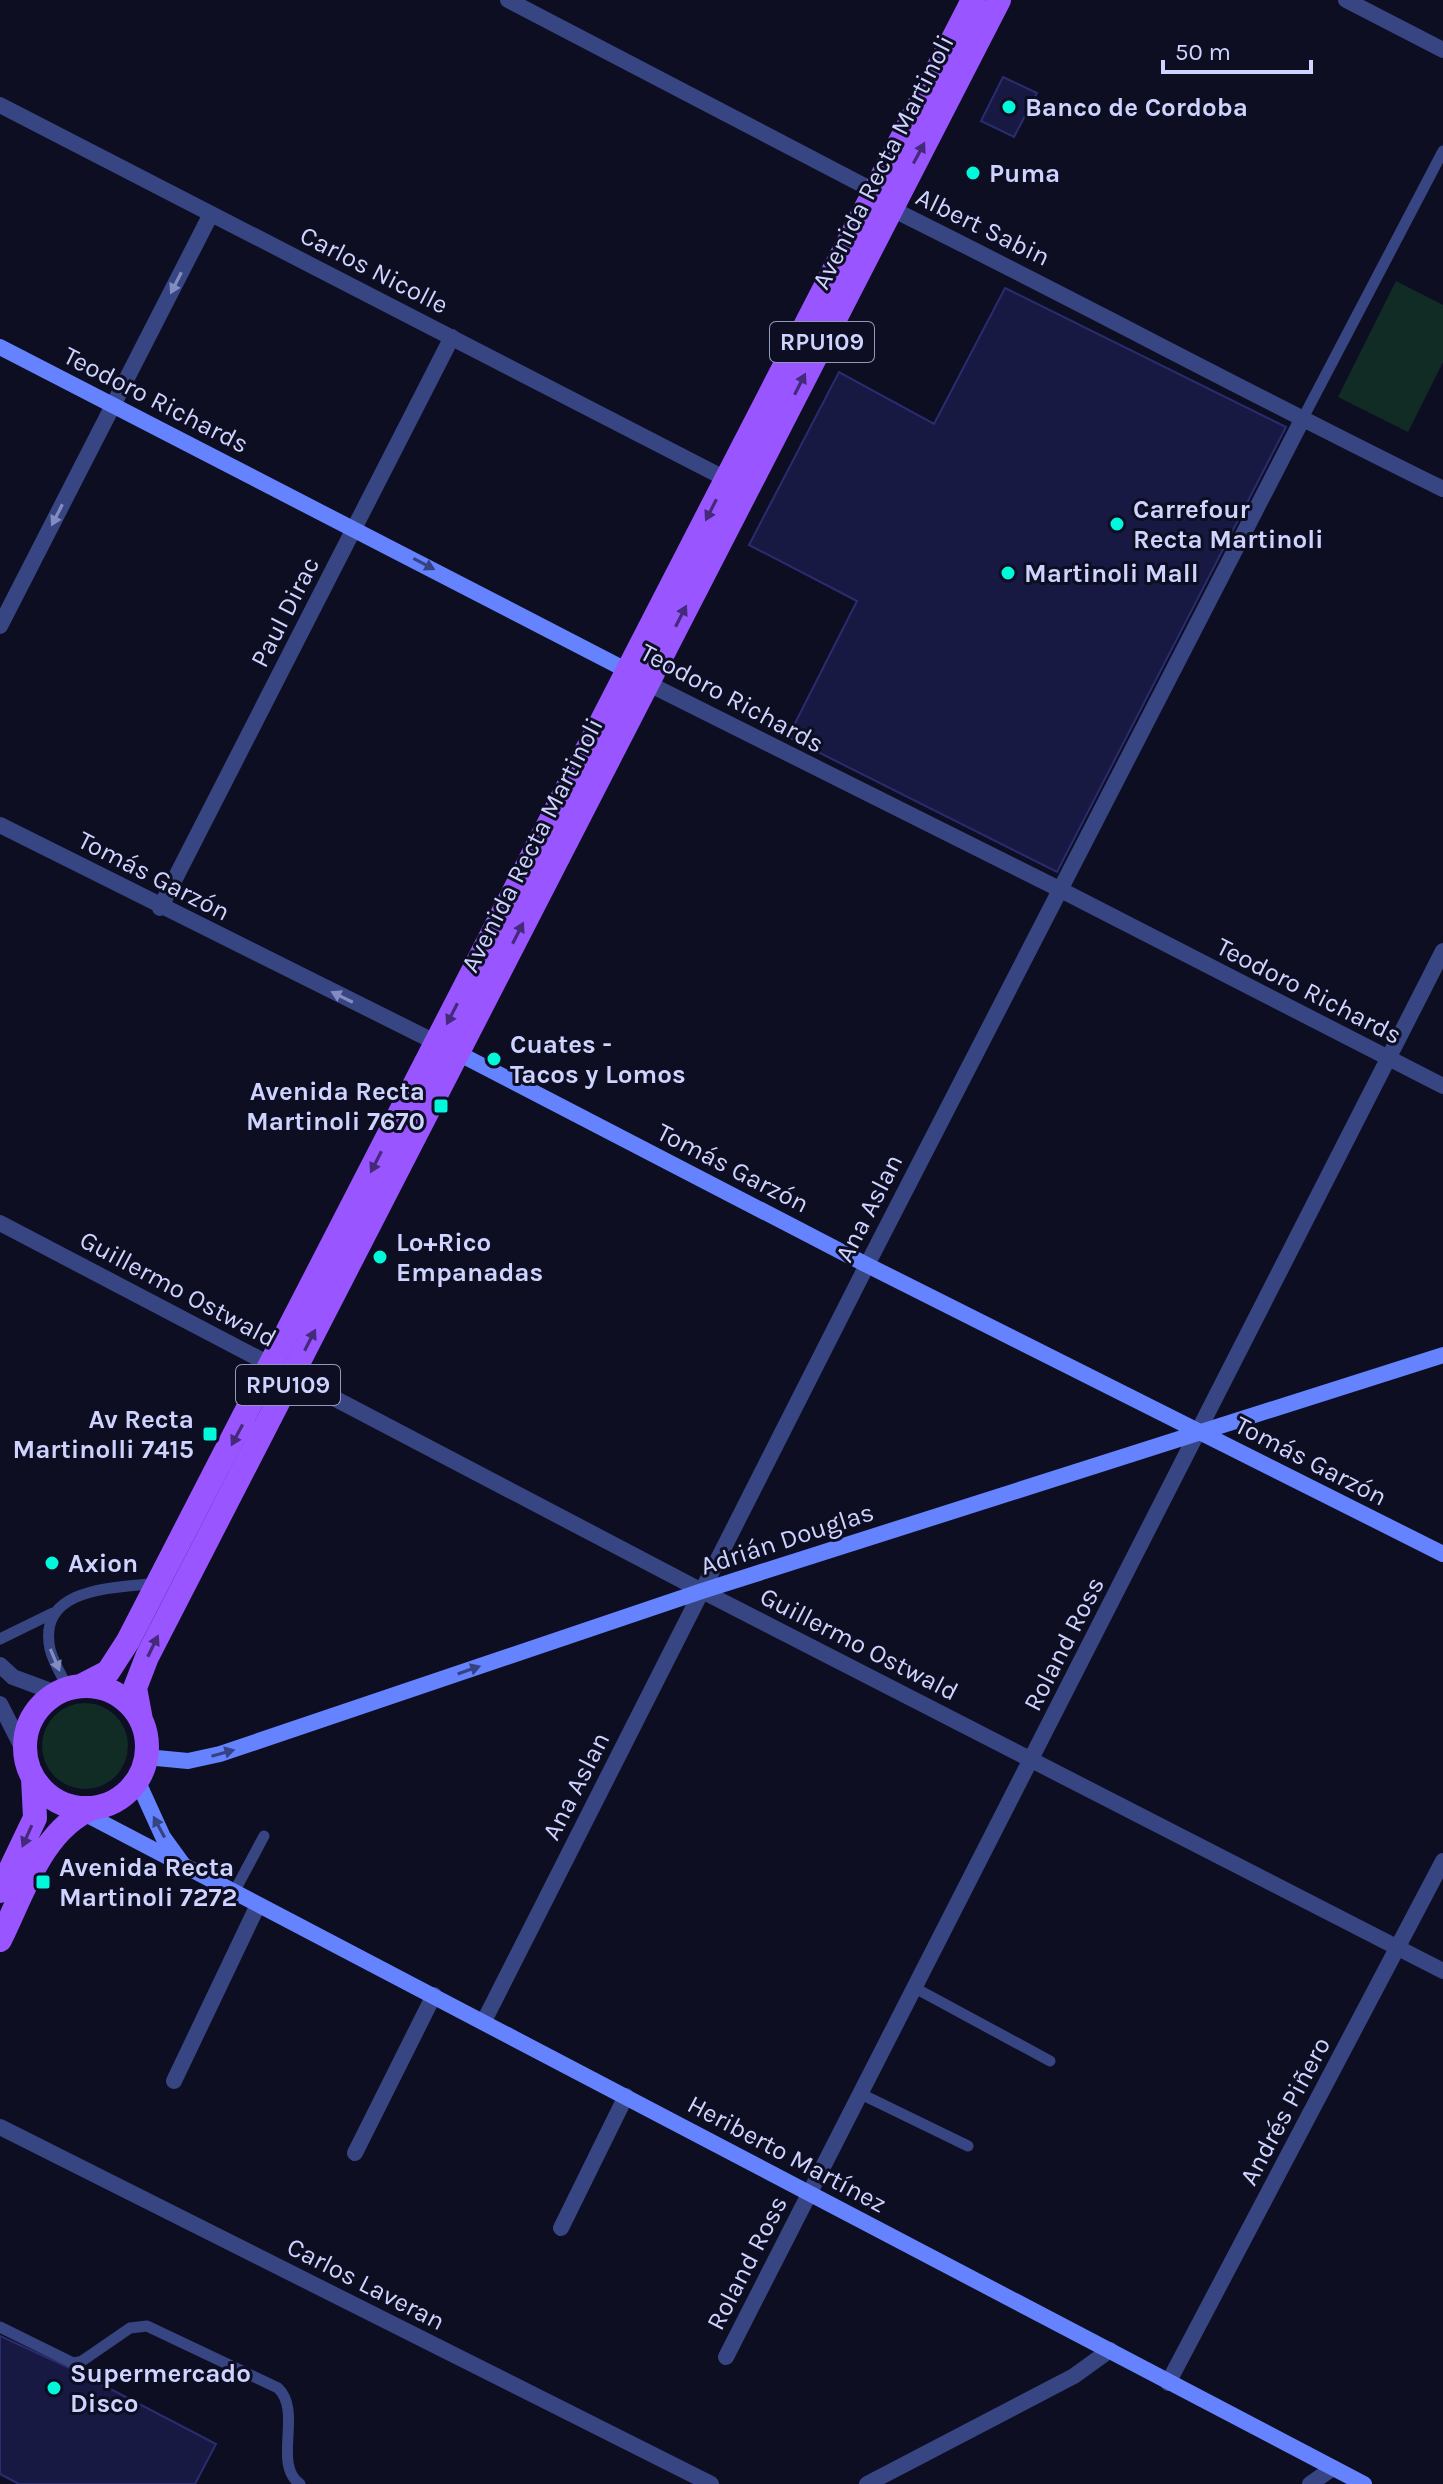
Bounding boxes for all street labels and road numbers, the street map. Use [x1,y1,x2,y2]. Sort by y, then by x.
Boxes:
street label: Avenida Recta Martinoli [805,30,961,294]
street label: Albert Sabin [911,181,1055,273]
street label: Carlos Nicolle [295,219,453,321]
road number: RPU109 [770,322,874,362]
street label: Teodoro Richards [58,340,254,460]
street label: Paul Dirac [244,552,326,672]
street label: Teodoro Richards [635,637,829,759]
street label: Avenida Recta Martinoli [454,713,610,977]
street label: Tomás Garzón [73,824,235,928]
street label: Teodoro Richards [1211,931,1407,1051]
street label: Tomás Garzón [652,1116,814,1220]
street label: Ana Aslan [829,1149,909,1267]
street label: Guillermo Ostwald [74,1224,282,1354]
road number: RPU109 [236,1365,340,1405]
street label: Tomás Garzón [1230,1409,1392,1513]
street label: Adrián Douglas [696,1496,878,1582]
street label: Roland Ross [1017,1572,1111,1716]
street label: Guillermo Ostwald [755,1581,963,1707]
street label: Ana Aslan [536,1727,616,1845]
street label: Andrés Piñero [1233,2032,1337,2190]
street label: Heriberto Martínez [682,2088,892,2220]
street label: Roland Ross [700,2191,794,2335]
street label: Carlos Laveran [282,2231,450,2337]

